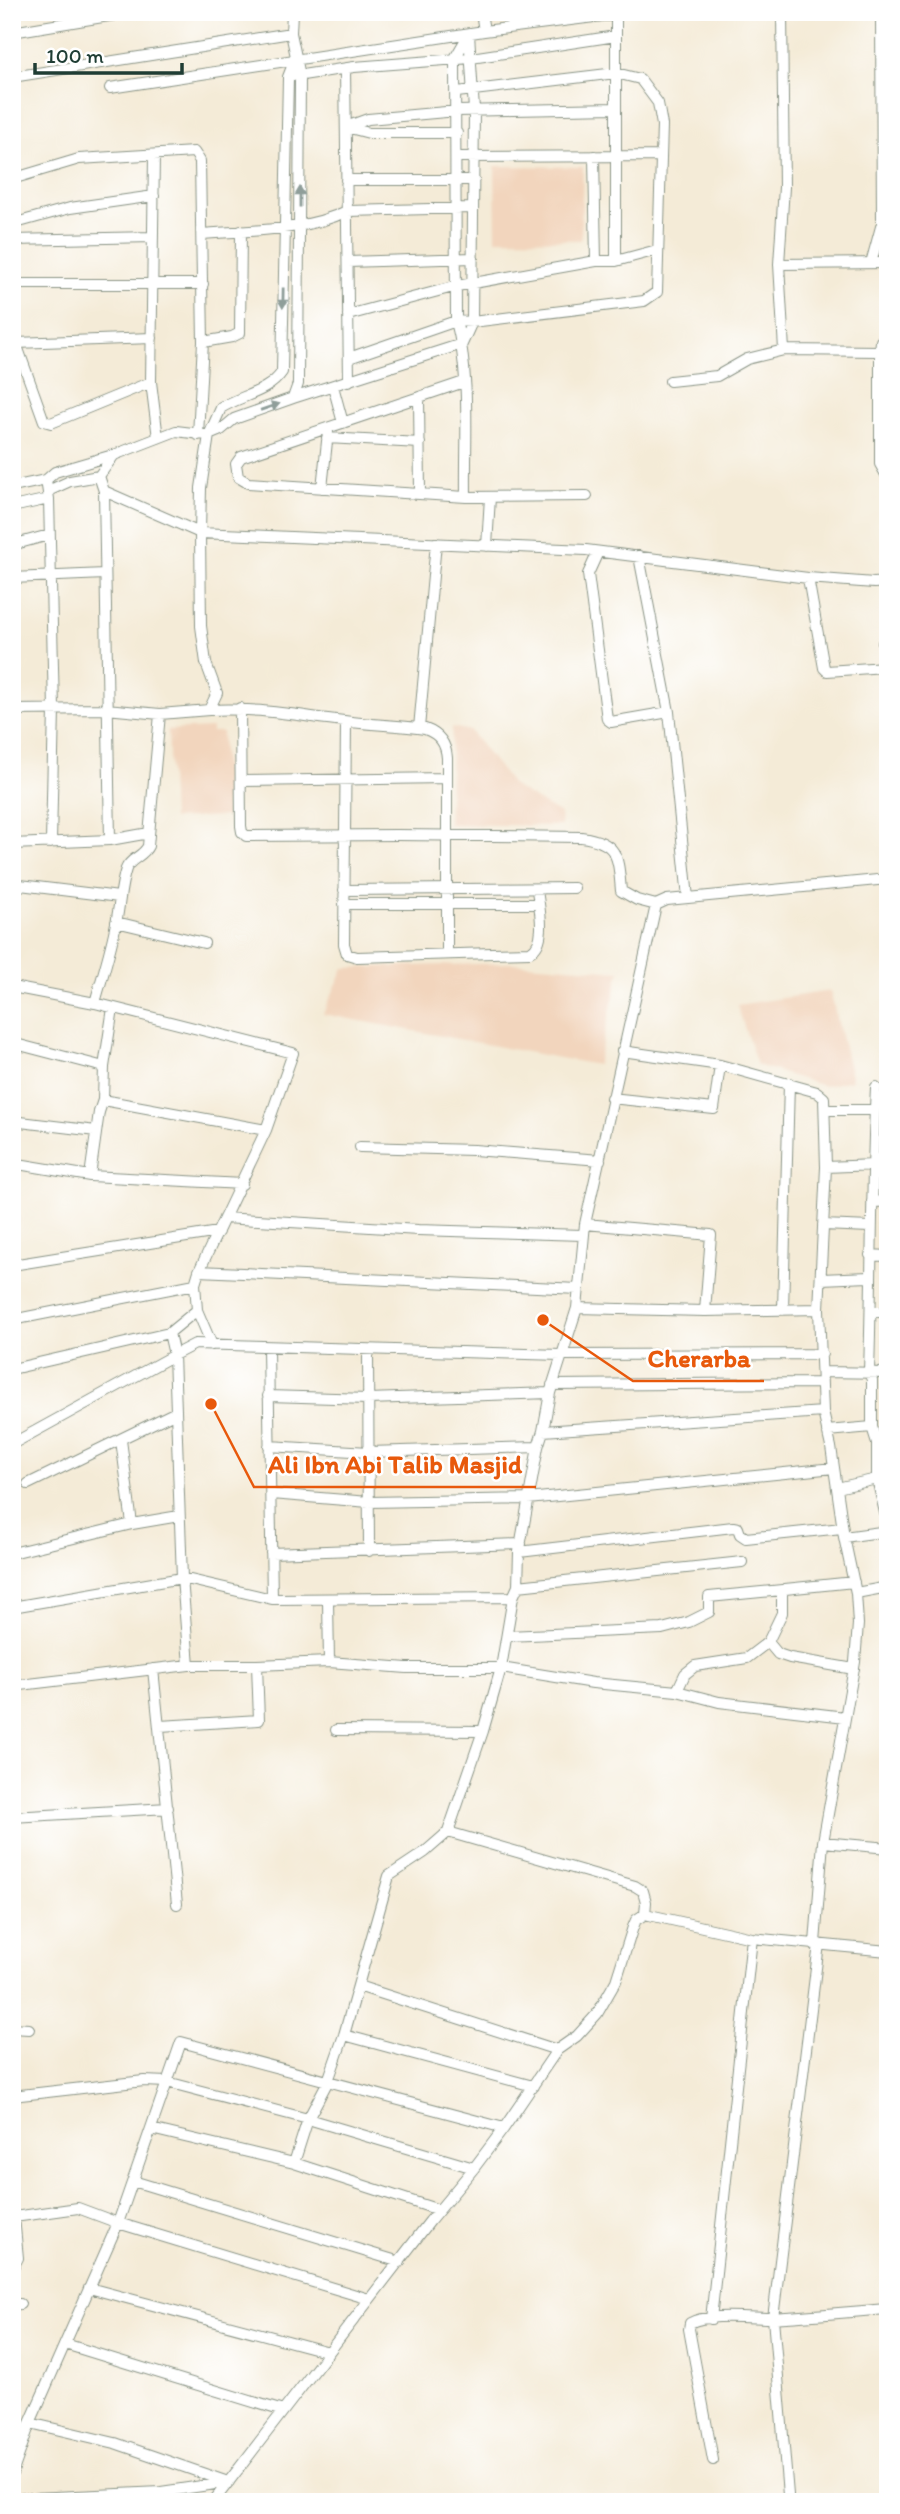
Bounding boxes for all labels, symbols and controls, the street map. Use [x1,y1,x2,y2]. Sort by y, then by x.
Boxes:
scale bar [35,32,182,76]
text: 100 m [46,43,104,68]
one-way arrow [294,185,306,207]
one-way arrow [278,287,289,309]
one-way arrow [259,401,280,412]
callout: Cherarba [633,1334,764,1381]
text: Cherarba [647,1342,751,1374]
callout: Ali Ibn Abi Talib Masjid [254,1440,536,1487]
text: Ali Ibn Abi Talib Masjid [267,1448,523,1480]

